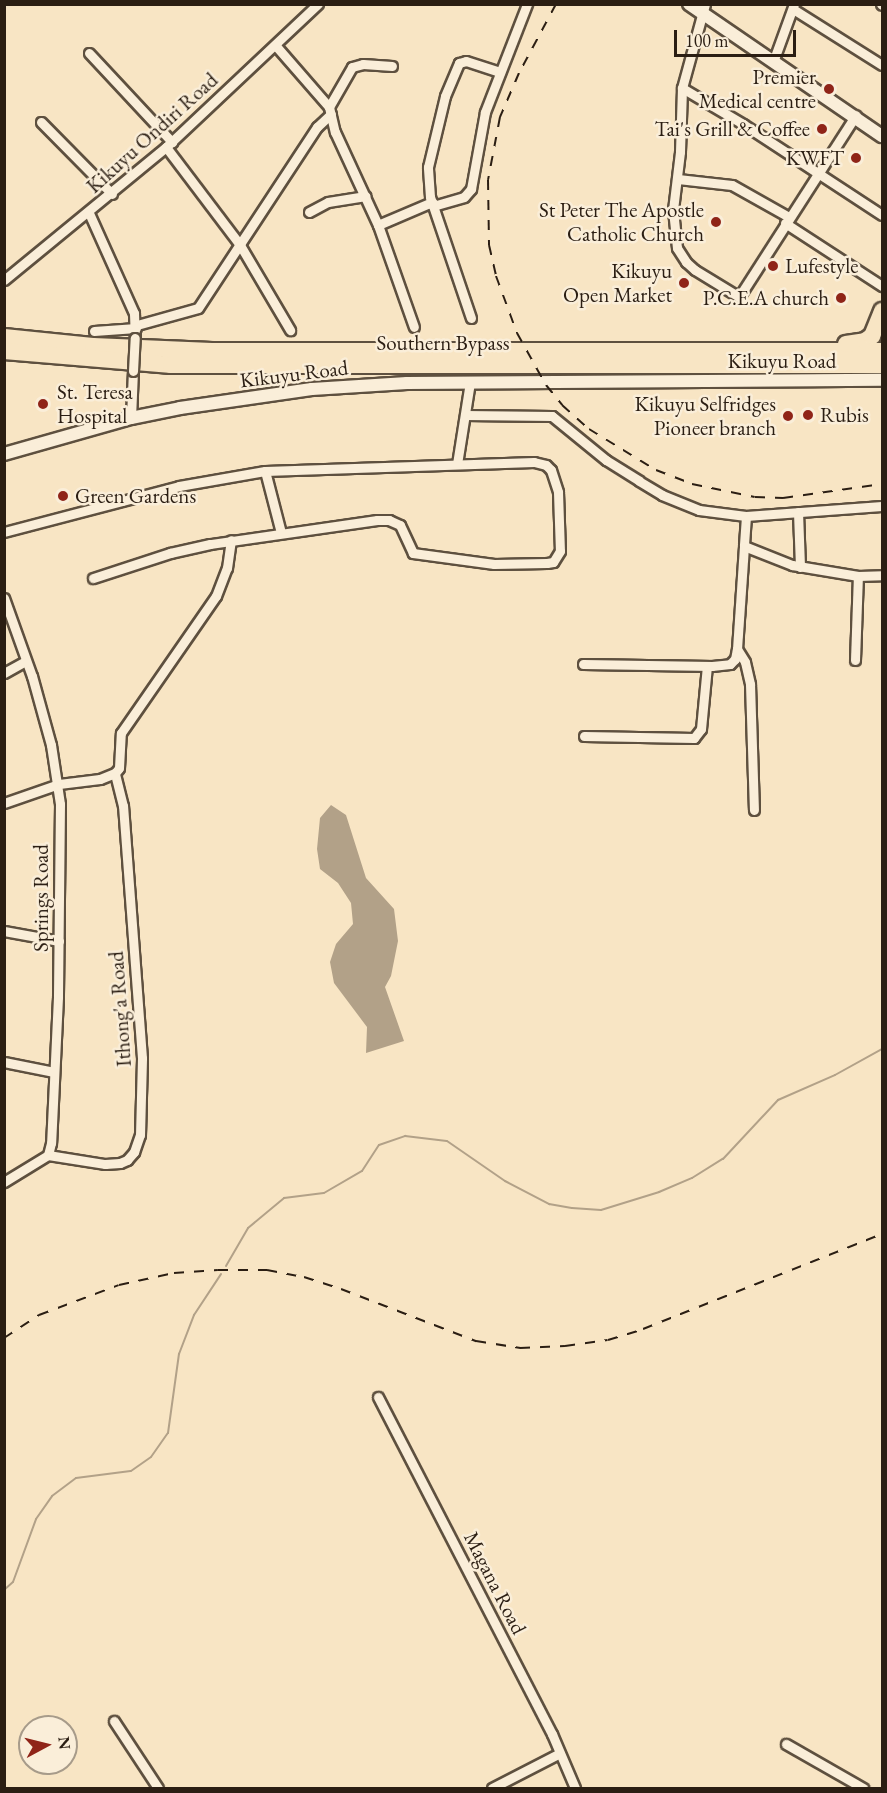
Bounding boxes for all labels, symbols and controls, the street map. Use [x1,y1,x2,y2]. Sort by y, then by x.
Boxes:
scale bar [677,18,798,56]
text: 100 m [685,29,729,52]
place label: Premier Medical centre [699,64,816,114]
street label: Kikuyu Ondiri Road [81,67,223,199]
marker: Premier Medical centre [820,80,838,98]
place label: Tai's Grill & Coffee [655,116,810,142]
marker: Tai's Grill & Coffee [815,122,829,136]
place label: KWFT [786,145,844,171]
marker: KWFT [849,151,863,165]
place label: St Peter The Apostle Catholic Church [539,197,704,247]
marker: St Peter The Apostle Catholic Church [709,215,723,229]
place label: Lufestyle [785,253,858,279]
place label: Kikuyu Open Market [563,258,672,308]
marker: Lufestyle [766,259,780,273]
marker: Kikuyu Open Market [677,276,691,290]
place label: P.C.E.A church [703,285,829,311]
marker: P.C.E.A church [834,291,848,305]
street label: Southern Bypass [376,330,510,356]
street label: Kikuyu Road [728,348,836,374]
street label: Kikuyu Road [238,355,350,393]
place label: St. Teresa Hospital [57,379,133,429]
place label: Kikuyu Selfridges Pioneer branch [635,391,776,441]
marker: St. Teresa Hospital [34,395,52,413]
place label: Rubis [820,402,869,428]
marker: Rubis [801,408,815,422]
marker: Kikuyu Selfridges Pioneer branch [781,409,795,423]
place label: Green Gardens [75,483,196,509]
marker: Green Gardens [56,489,70,503]
street label: Springs Road [28,844,54,952]
street label: Ithong'a Road [103,950,137,1068]
street label: Magana Road [458,1527,532,1639]
north arrow [18,1715,78,1775]
text: N [53,1735,76,1751]

